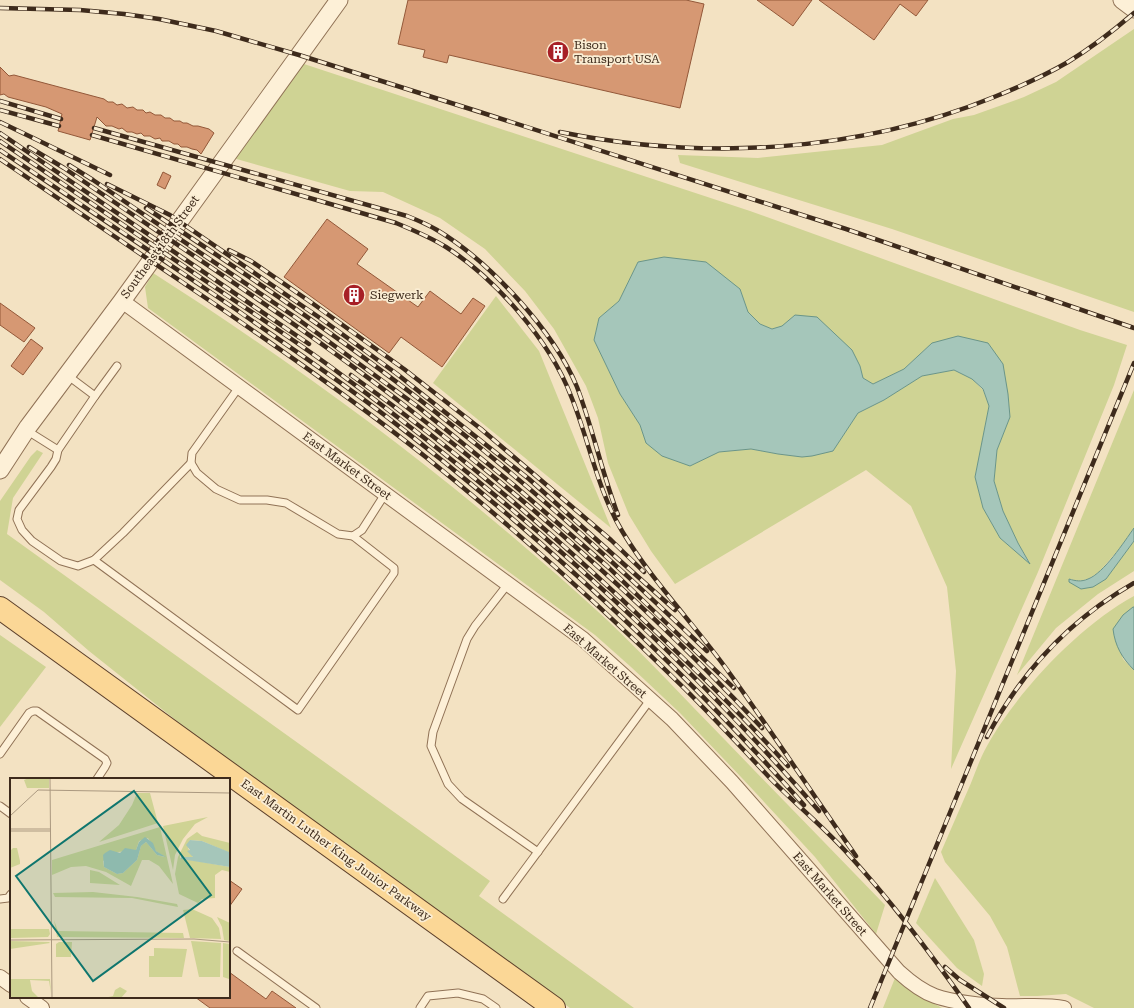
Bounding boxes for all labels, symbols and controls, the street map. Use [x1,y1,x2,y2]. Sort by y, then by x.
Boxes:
place label: Bison Transport USA [574,38,660,66]
building icon: Bison Transport USA [545,39,571,65]
street label: Southeast 18th Street [118,192,202,301]
building icon: Siegwerk [341,282,367,308]
place label: Siegwerk [370,288,424,302]
street label: East Market Street [300,429,394,503]
street label: East Market Street [560,621,650,701]
street label: East Martin Luther King Junior Parkway [238,776,435,924]
inset map [10,778,230,998]
street label: East Market Street [790,849,870,939]

